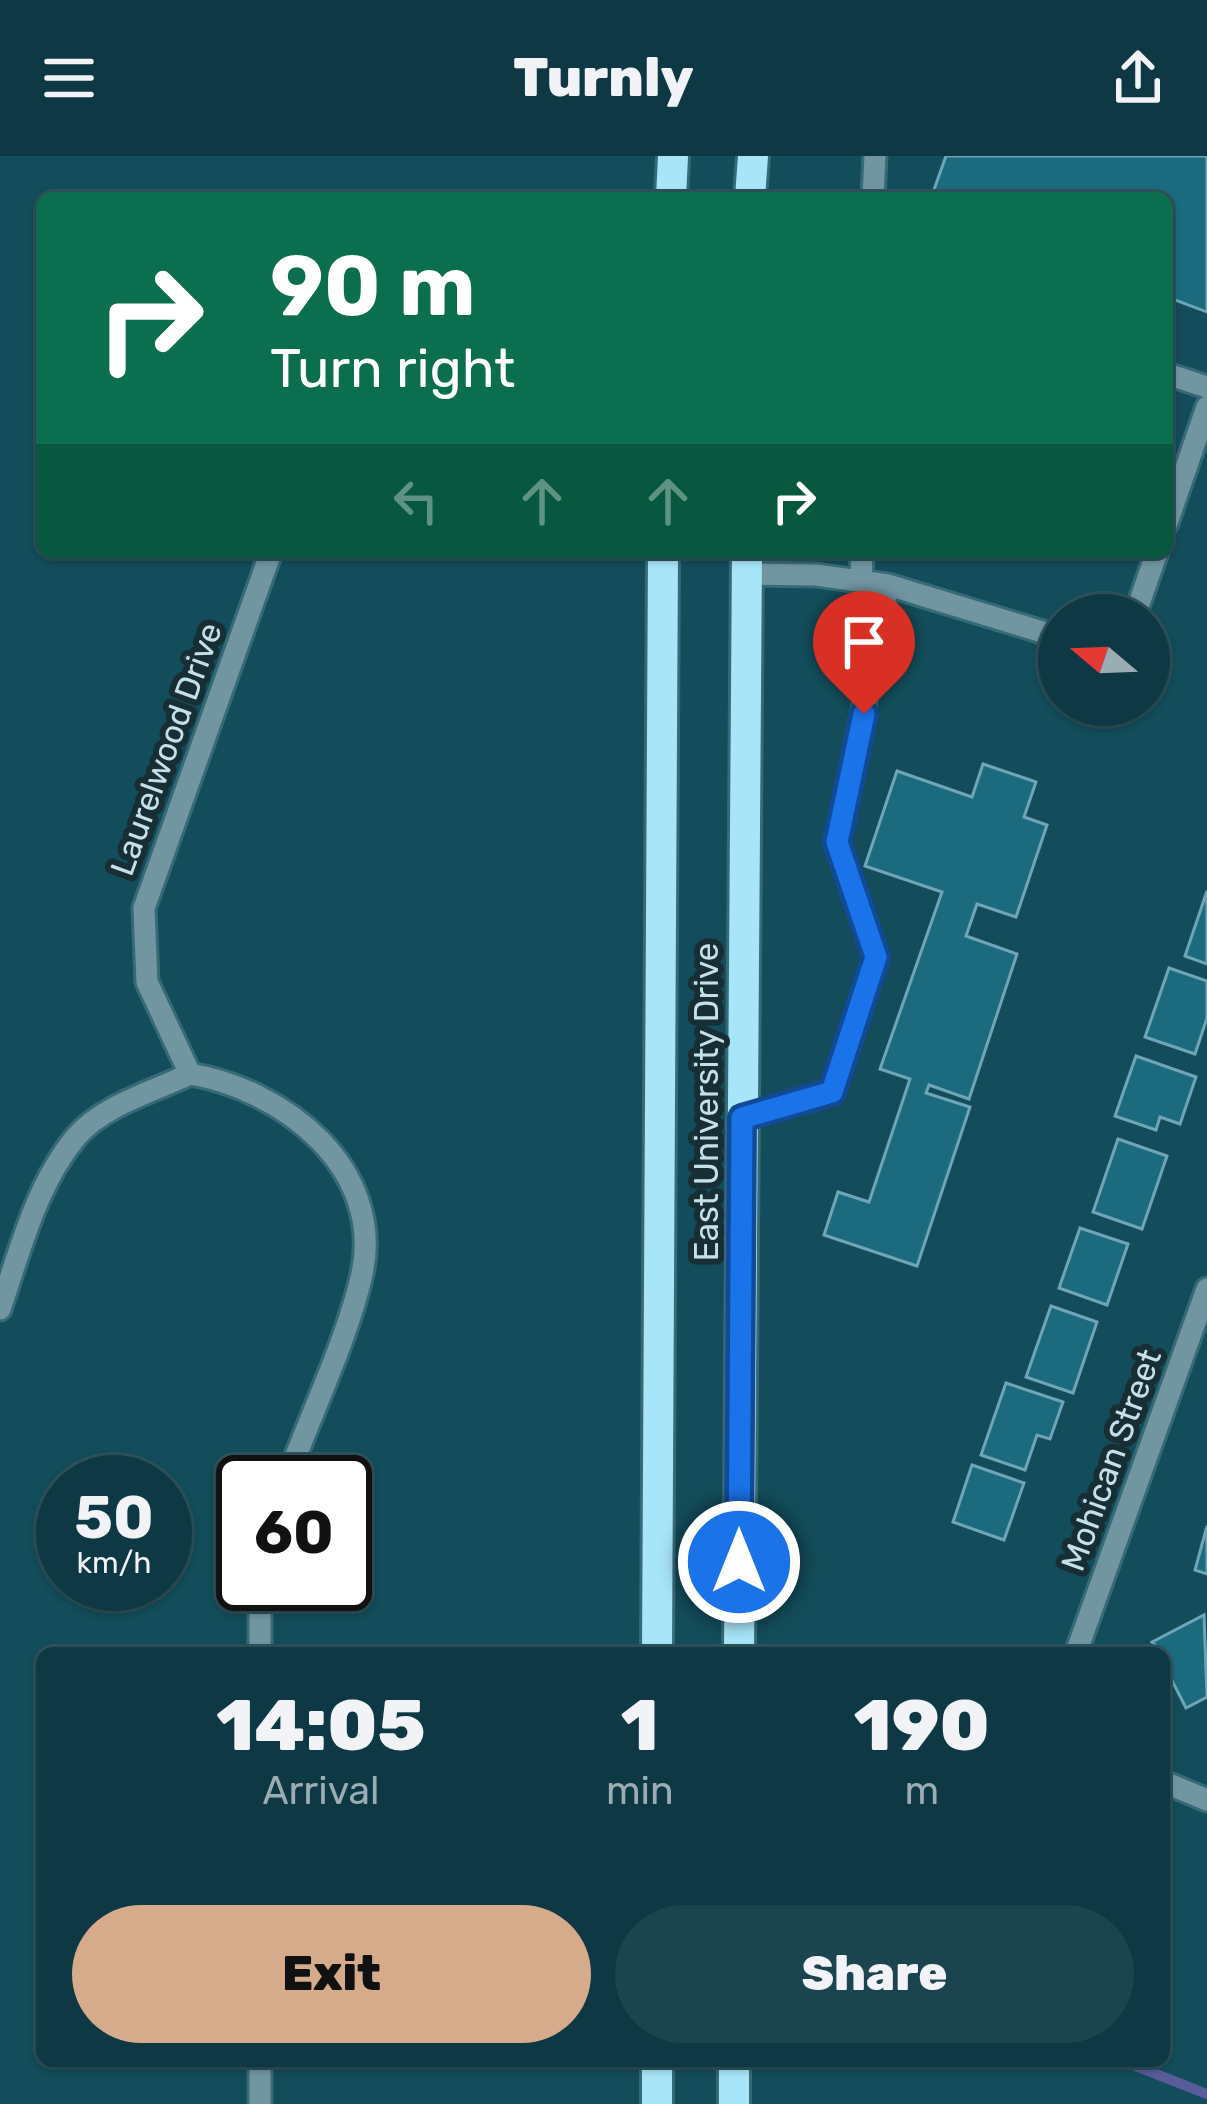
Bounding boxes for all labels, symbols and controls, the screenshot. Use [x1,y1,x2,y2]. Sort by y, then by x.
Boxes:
icon: menu [36,45,102,111]
icon: share [1105,45,1171,111]
text: Turnly [513,46,694,110]
text: 90 m [270,236,476,336]
icon: right [72,240,228,396]
text: Turn right [270,337,515,401]
icon: left [383,468,449,534]
icon: ahead [509,468,575,534]
icon: ahead [635,468,701,534]
icon: right [761,468,827,534]
pin [813,591,915,714]
north arrow [1038,594,1170,726]
map controls [1038,594,1170,726]
icon: arrive [831,609,897,675]
street label: Laurelwood Drive [102,617,230,881]
street label: East University Drive [687,943,726,1261]
street label: Mohican Street [1053,1344,1169,1576]
speed limit sign: 60 [216,1455,372,1611]
text: 50 [74,1482,154,1553]
position arrow [676,1499,802,1625]
text: km/h [77,1545,151,1581]
text: 14:05 [216,1683,426,1768]
text: 1 [621,1683,659,1768]
text: 190 [854,1683,990,1768]
text: Arrival [262,1768,379,1814]
text: min [606,1768,674,1814]
text: m [904,1768,939,1814]
button: Exit [72,1905,591,2043]
button: Share [615,1905,1134,2043]

